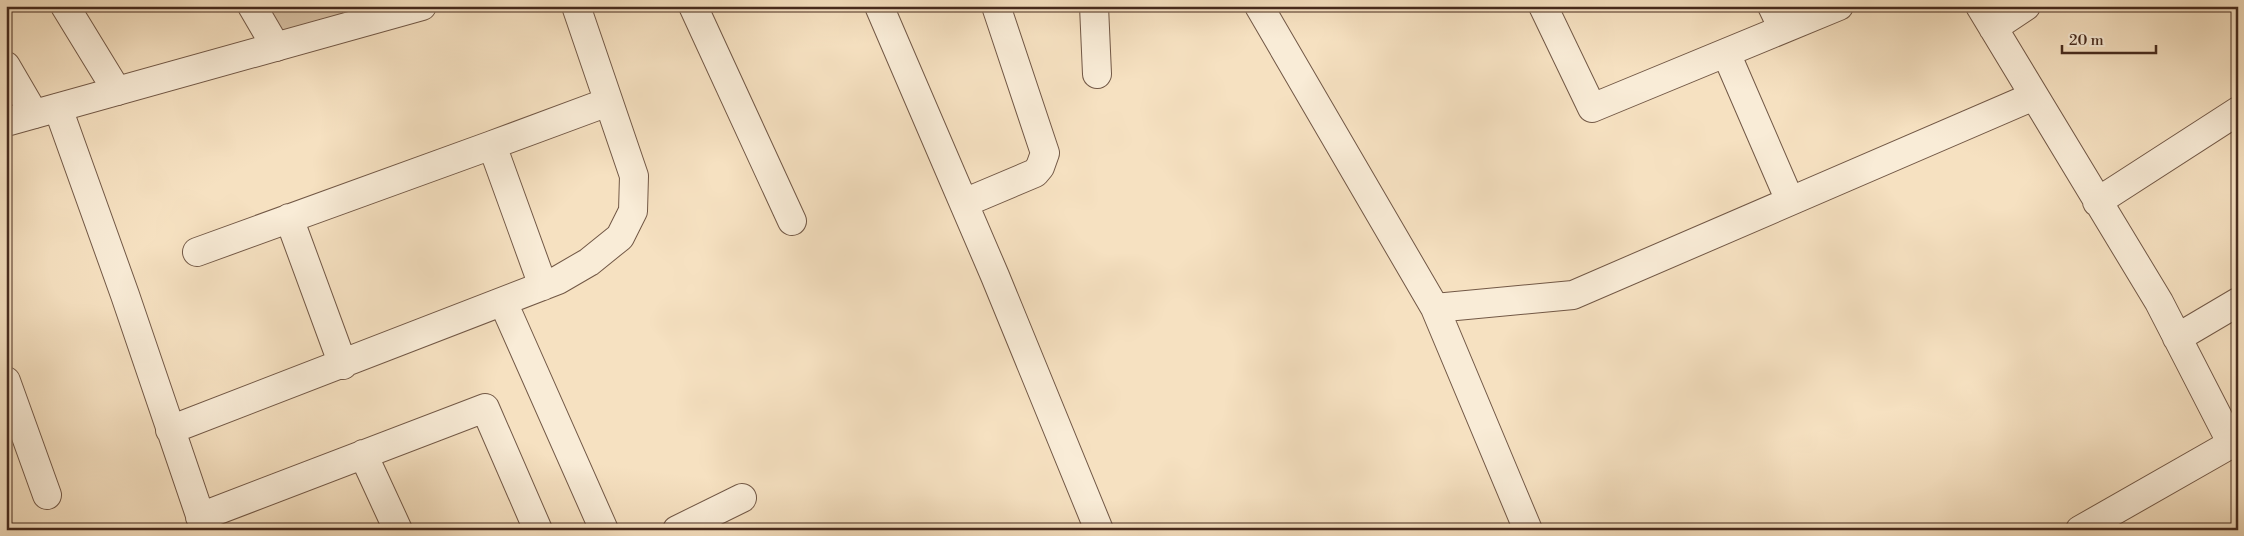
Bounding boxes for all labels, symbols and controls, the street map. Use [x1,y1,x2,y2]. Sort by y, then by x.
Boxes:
scale bar [2062,22,2155,54]
text: 20 m [2069,31,2104,50]

